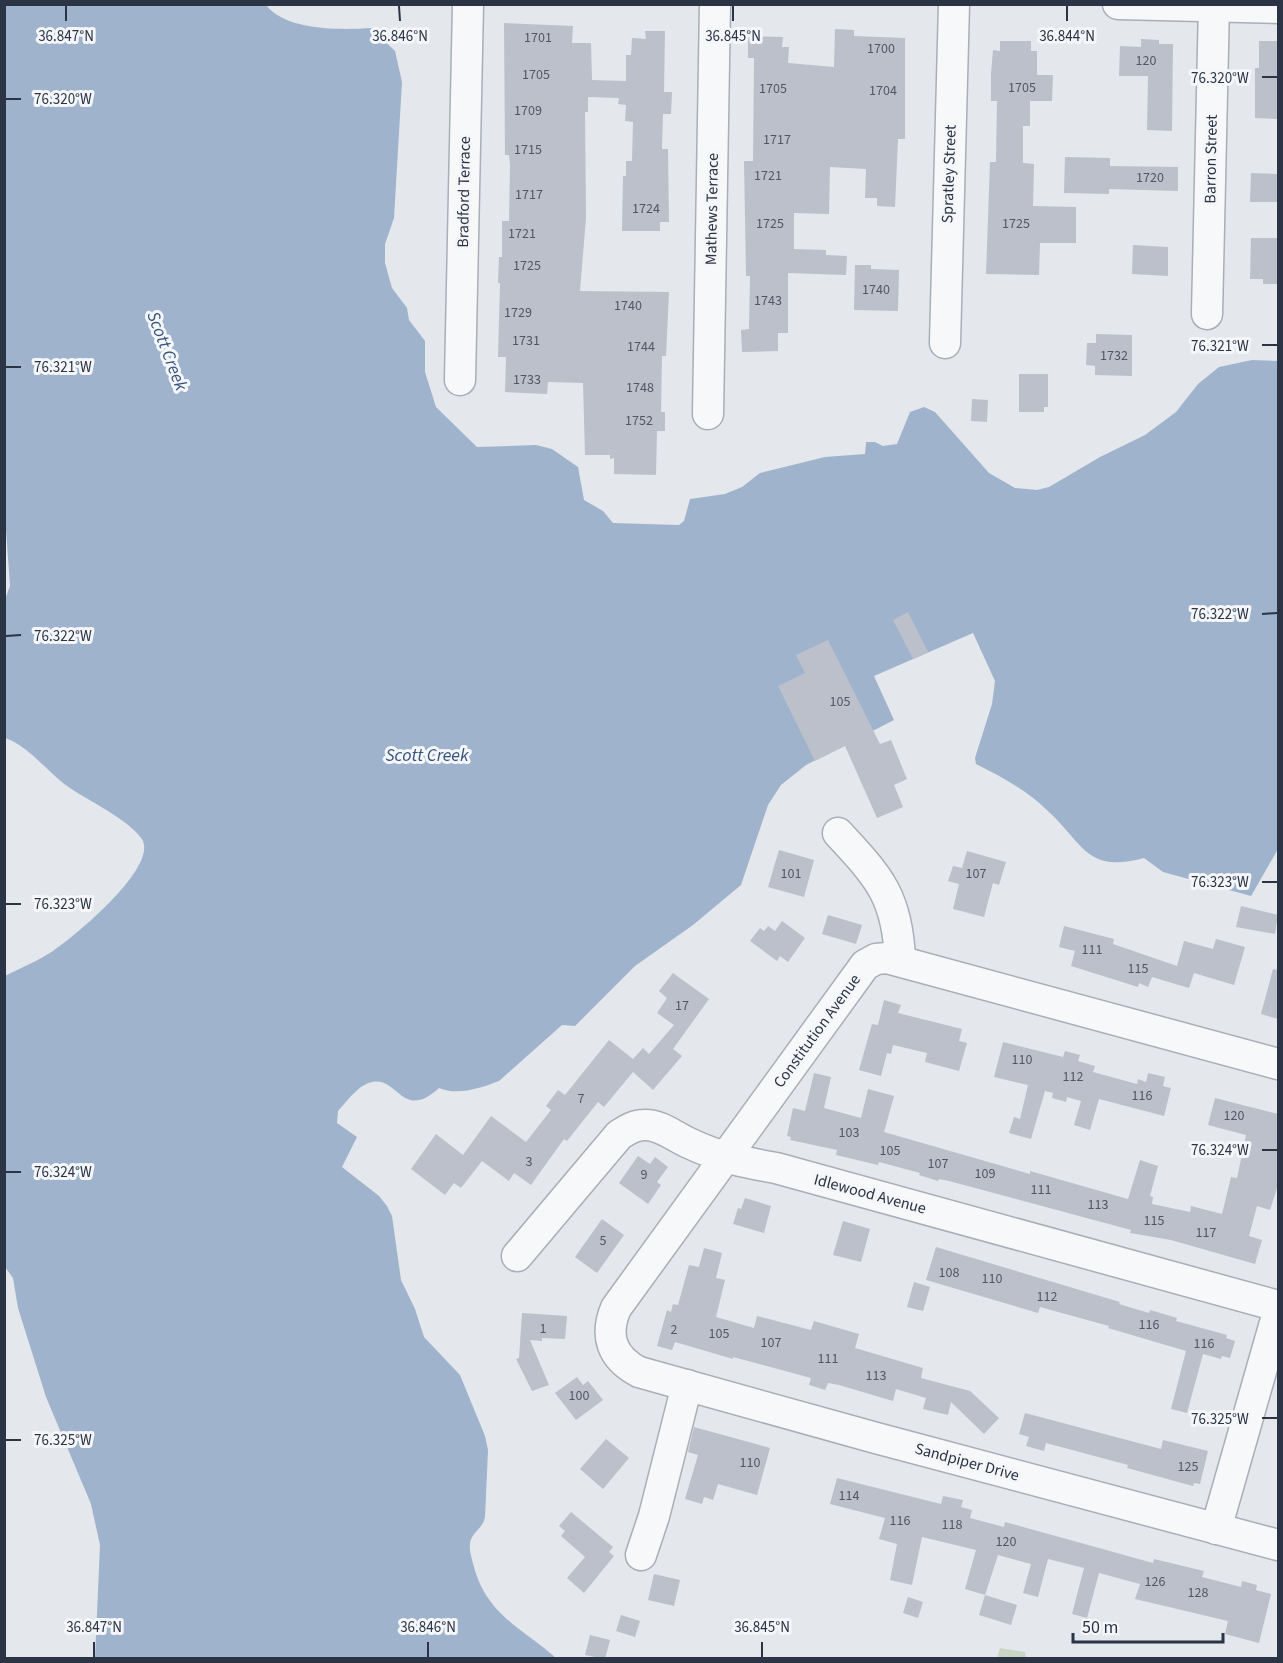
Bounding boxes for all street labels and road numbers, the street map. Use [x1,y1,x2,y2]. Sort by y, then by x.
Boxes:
street label: Barron Street [1199,114,1223,204]
street label: Spratley Street [936,124,962,224]
street label: Bradford Terrace [452,136,476,248]
street label: Mathews Terrace [700,153,724,265]
street label: Constitution Avenue [768,970,866,1092]
street label: Idlewood Avenue [811,1168,929,1220]
street label: Sandpiper Drive [912,1437,1022,1487]

